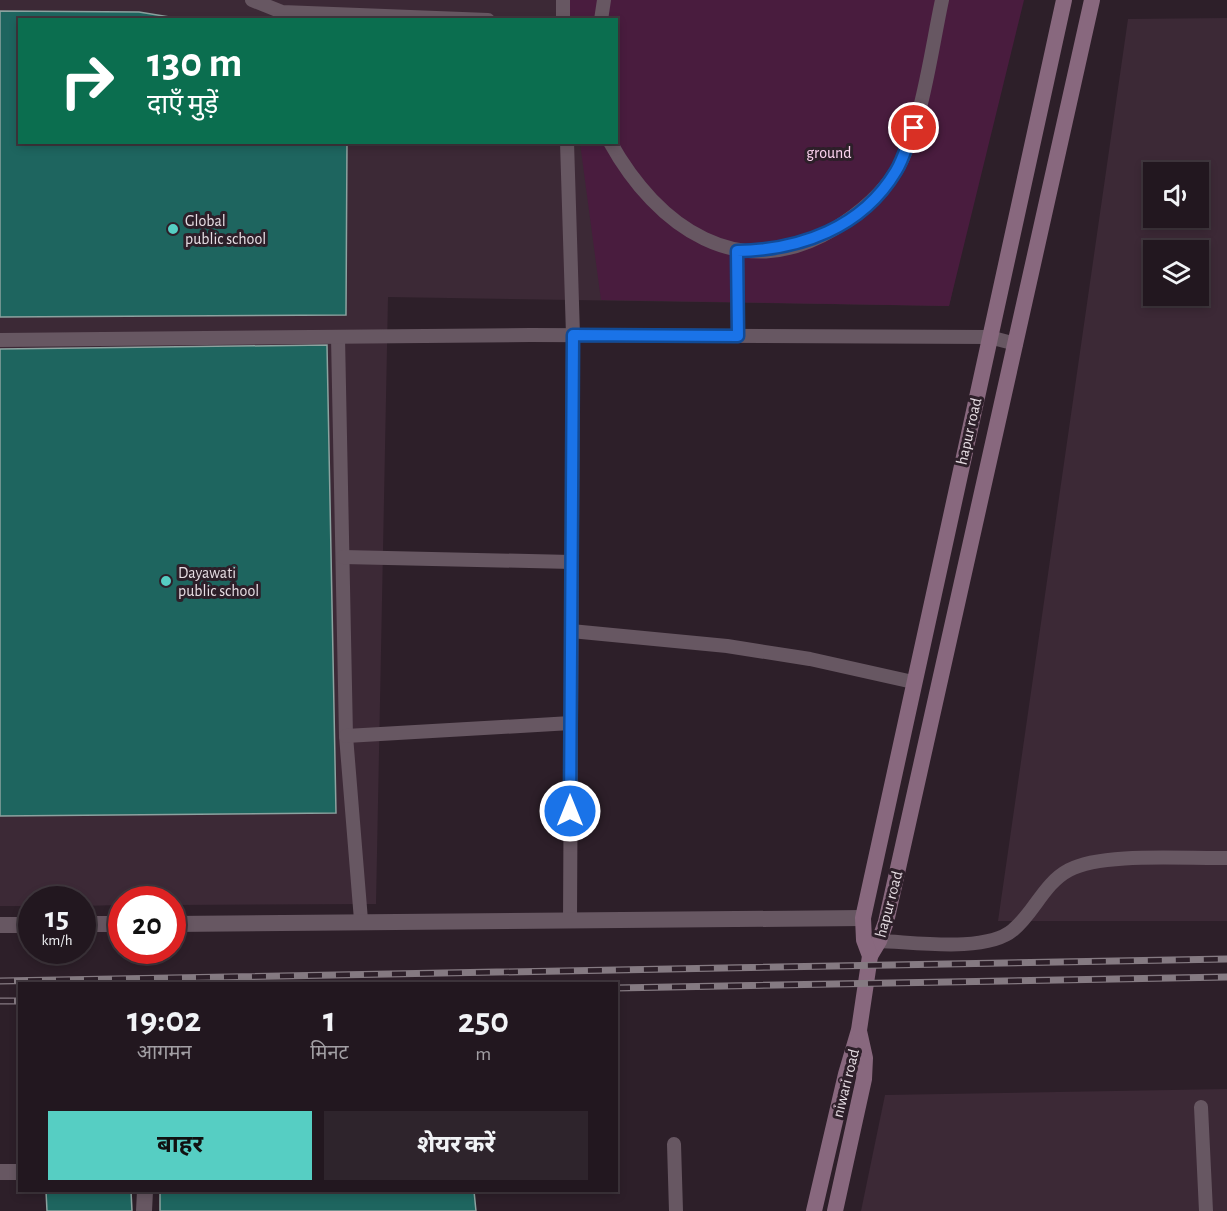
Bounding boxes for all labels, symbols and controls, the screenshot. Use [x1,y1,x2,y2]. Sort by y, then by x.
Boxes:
icon: right [48,42,126,120]
text: 130 m [147,42,242,84]
text: दाएँ मुड़ें [147,91,218,118]
pin [888,102,939,153]
icon: arrive [897,111,930,144]
park label: ground [806,145,852,161]
map controls [1143,162,1209,306]
button: sound [1143,162,1209,228]
place label: Global public school [185,213,266,247]
marker: Global public school [166,222,180,236]
button: layers [1143,240,1209,306]
street label: hapur road [953,396,984,466]
place label: Dayawati public school [178,565,259,599]
marker: Dayawati public school [159,574,173,588]
position arrow [538,779,602,843]
street label: hapur road [872,869,906,939]
speed limit sign: 20 [108,886,186,964]
text: 15 [45,903,69,933]
text: km/h [42,933,72,948]
text: 19:02 [127,1002,201,1038]
text: 1 [323,1002,336,1038]
text: 250 [458,1003,509,1039]
text: आगमन [137,1043,192,1063]
text: मिनट [310,1043,349,1063]
text: m [475,1044,491,1064]
street label: niwari road [830,1047,862,1119]
button: बाहर [48,1111,312,1180]
button: शेयर करें [324,1111,588,1180]

